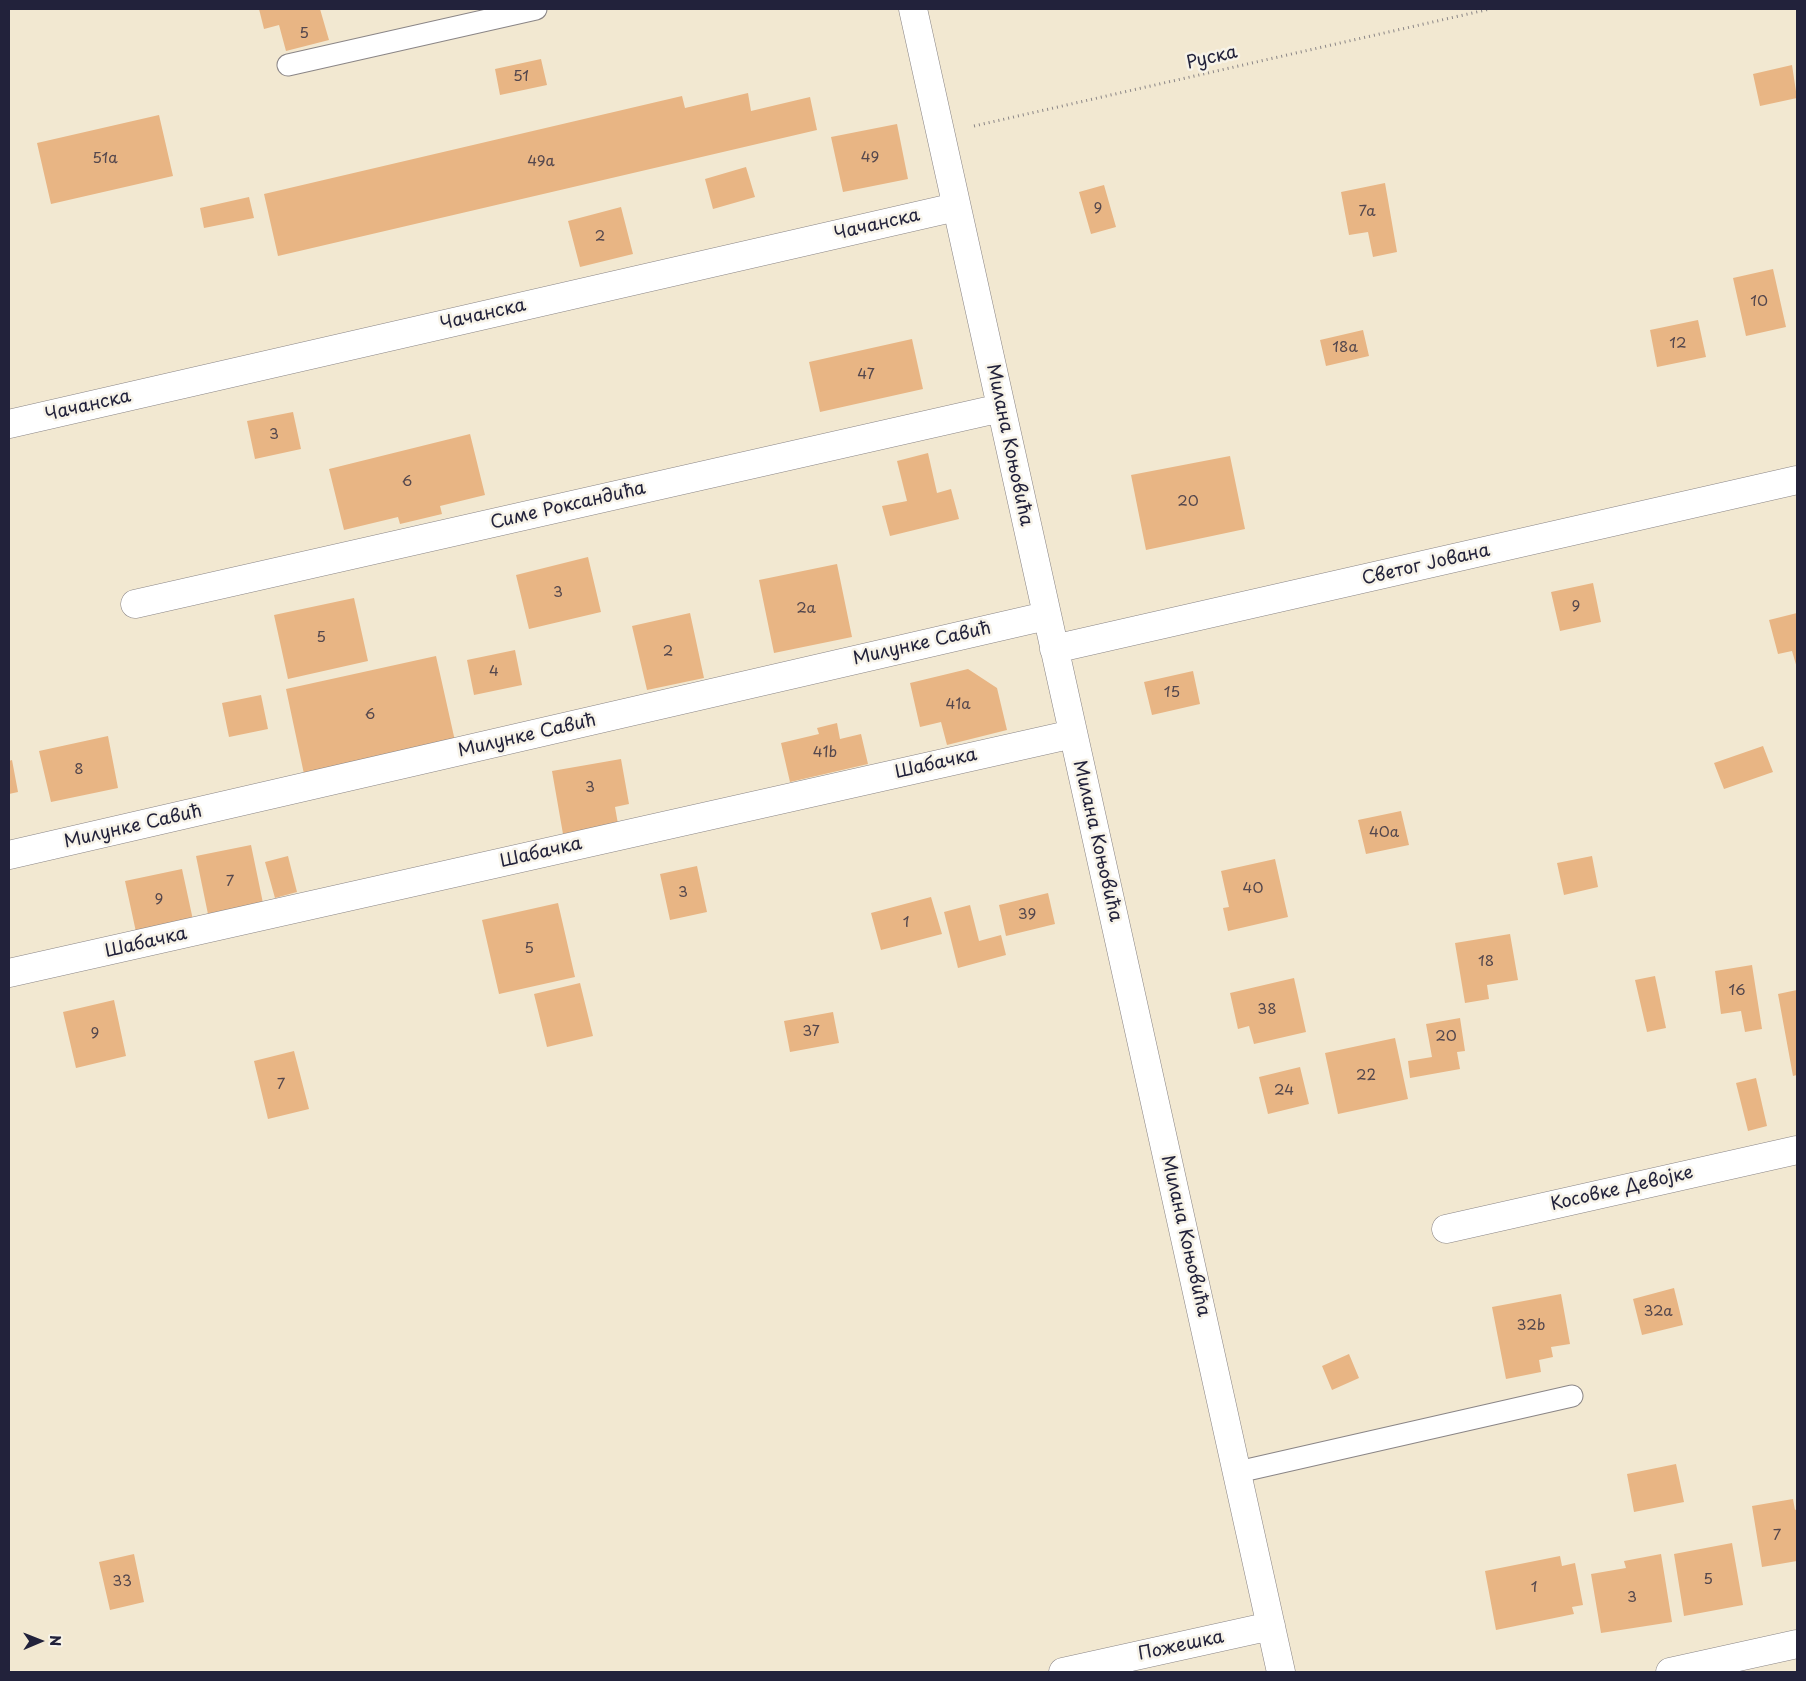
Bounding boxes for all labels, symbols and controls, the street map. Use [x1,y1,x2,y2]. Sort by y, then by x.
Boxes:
house number: 5 [299,25,309,43]
street label: Руска [1184,42,1240,74]
house number: 51 [513,68,529,86]
house number: 49 [861,149,879,167]
house number: 51a [92,150,118,168]
house number: 49a [527,153,555,171]
house number: 9 [1094,200,1102,218]
house number: 7a [1358,203,1376,221]
street label: Чачанска [832,205,922,245]
house number: 2 [595,228,605,246]
house number: 10 [1750,293,1768,311]
street label: Чачанска [438,295,528,335]
house number: 12 [1669,335,1687,353]
house number: 18a [1332,339,1358,357]
street label: Милана Коњовића [981,362,1037,528]
house number: 47 [857,366,875,384]
street label: Чачанска [43,386,133,426]
house number: 3 [269,426,279,444]
house number: 6 [402,473,412,491]
street label: Симе Роксандића [488,478,648,534]
house number: 20 [1177,493,1199,511]
street label: Светог Јована [1360,540,1492,590]
house number: 3 [553,584,563,602]
house number: 9 [1572,598,1580,616]
house number: 2a [796,600,816,618]
street label: Милунке Савић [851,618,993,670]
house number: 5 [316,629,326,647]
house number: 2 [663,643,673,661]
house number: 4 [489,663,499,681]
house number: 15 [1164,684,1180,702]
house number: 41a [945,696,971,714]
house number: 6 [365,706,375,724]
street label: Милунке Савић [456,710,598,762]
house number: 41b [813,744,837,762]
street label: Шабачка [893,744,979,784]
street label: Милана Коњовића [1068,758,1126,924]
house number: 8 [74,761,84,779]
house number: 3 [585,779,595,797]
street label: Милунке Савић [62,801,204,853]
house number: 40a [1369,824,1399,842]
street label: Шабачка [498,833,584,873]
house number: 7 [226,873,234,891]
house number: 40 [1243,880,1263,898]
house number: 3 [678,884,688,902]
house number: 9 [155,891,163,909]
house number: 39 [1018,906,1036,924]
house number: 1 [903,914,909,932]
street label: Шабачка [103,923,189,963]
house number: 5 [524,940,534,958]
house number: 18 [1478,953,1494,971]
house number: 16 [1728,982,1746,1000]
house number: 38 [1257,1001,1277,1019]
house number: 37 [802,1023,820,1041]
house number: 9 [91,1025,99,1043]
house number: 20 [1435,1028,1457,1046]
house number: 22 [1356,1067,1376,1085]
house number: 7 [277,1076,285,1094]
house number: 24 [1274,1082,1294,1100]
street label: Милана Коњовића [1156,1153,1214,1319]
street label: Косовке Девојке [1549,1162,1695,1216]
house number: 32a [1643,1303,1673,1321]
house number: 32b [1517,1317,1545,1335]
house number: 7 [1773,1527,1781,1545]
house number: 5 [1703,1571,1713,1589]
house number: 33 [112,1573,132,1591]
house number: 1 [1531,1579,1537,1597]
house number: 3 [1627,1589,1637,1607]
north arrow [15,1616,65,1666]
street label: Пожешка [1136,1626,1226,1666]
text: N [45,1635,66,1646]

